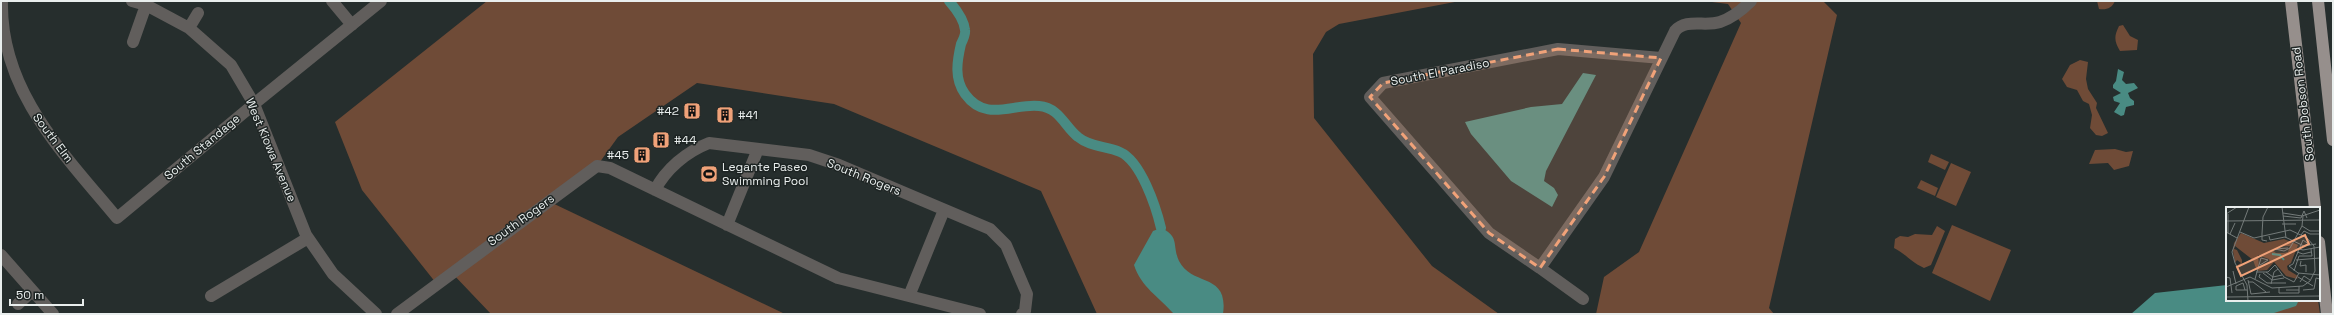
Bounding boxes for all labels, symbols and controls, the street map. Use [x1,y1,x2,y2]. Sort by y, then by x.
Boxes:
street label: South Dobson Road [2288,46,2318,162]
street label: South El Paradiso [1389,55,1491,89]
street label: West Kiowa Avenue [242,96,300,204]
building icon: #42 [682,101,702,121]
place label: #42 [657,103,679,119]
building icon: #41 [715,105,735,125]
place label: #41 [738,107,758,123]
street label: South Elm [29,110,77,166]
street label: South Standage [161,111,243,183]
building icon: #44 [651,130,671,150]
place label: #44 [674,132,697,148]
building icon: #45 [632,145,652,165]
place label: #45 [607,147,629,163]
street label: South Rogers [825,155,903,199]
place label: Legante Paseo Swimming Pool [722,159,808,189]
sports icon: Legante Paseo Swimming Pool [699,164,719,184]
street label: South Rogers [484,190,558,250]
inset map [2226,207,2320,301]
scale bar [10,281,83,307]
text: 50 m [16,287,44,303]

